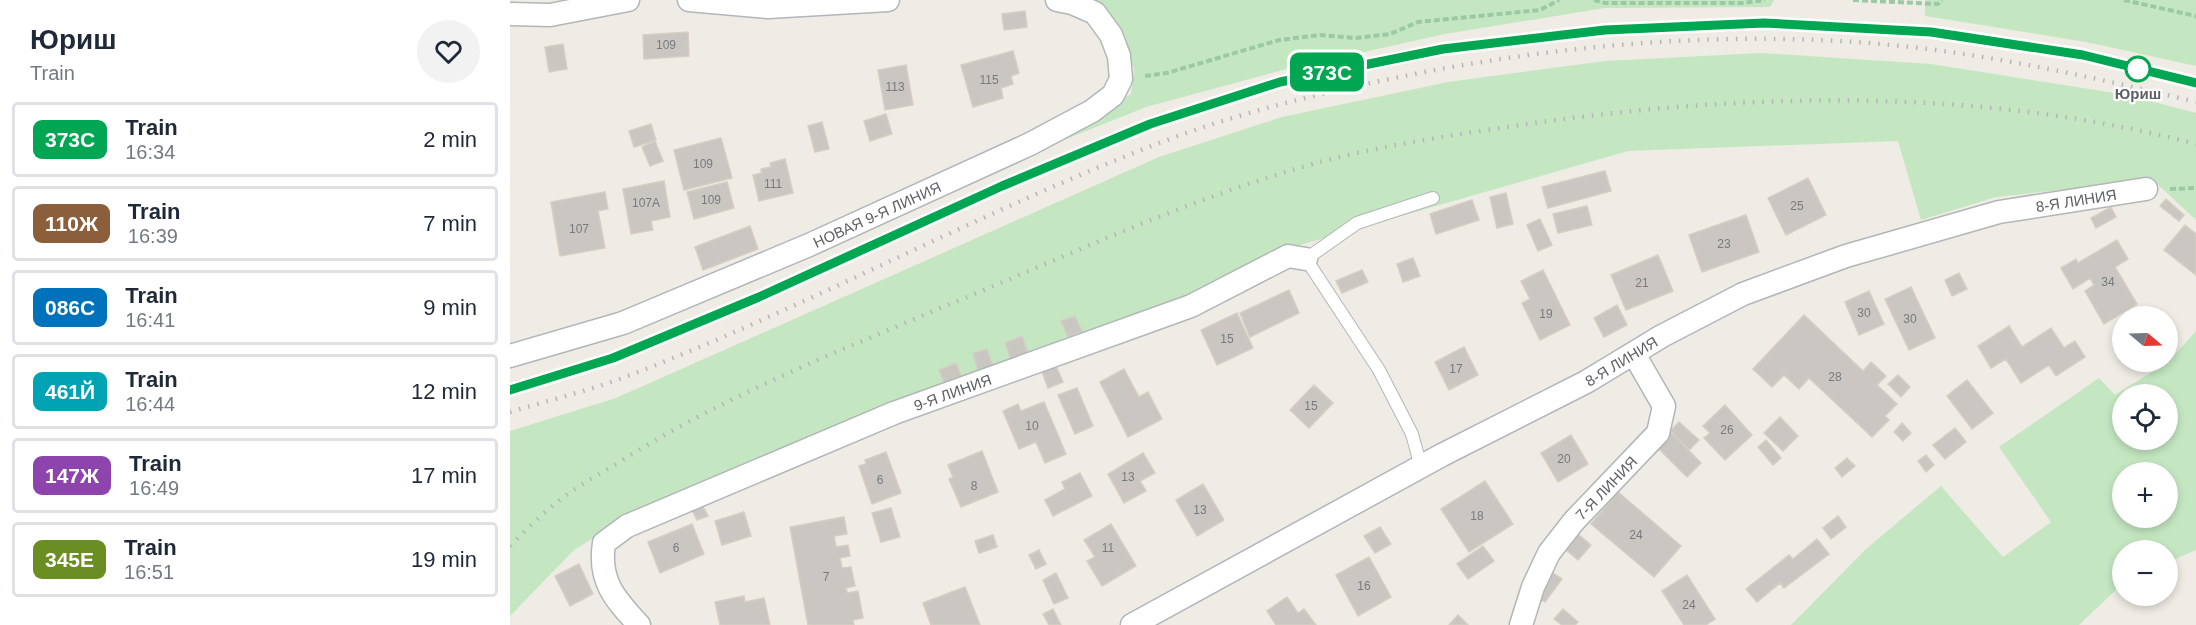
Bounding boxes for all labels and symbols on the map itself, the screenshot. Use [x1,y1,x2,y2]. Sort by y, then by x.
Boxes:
house number: 109 [656,38,676,52]
line badge: 373C [1285,52,1369,92]
marker: Юриш [2125,56,2151,82]
house number: 115 [979,73,999,87]
house number: 113 [885,80,905,94]
place label: Юриш [2115,85,2161,102]
house number: 109 [693,157,713,171]
house number: 111 [764,177,782,191]
street label: НОВАЯ 9-Я ЛИНИЯ [810,177,943,251]
street label: 8-Я ЛИНИЯ [2034,185,2118,215]
house number: 109 [701,193,721,207]
house number: 107А [632,196,660,210]
house number: 25 [1790,199,1804,213]
house number: 107 [569,222,589,236]
house number: 23 [1717,237,1731,251]
house number: 34 [2101,275,2115,289]
house number: 21 [1635,276,1649,290]
house number: 30 [1857,306,1871,320]
north arrow [2112,306,2178,372]
house number: 19 [1539,307,1553,321]
house number: 30 [1903,312,1917,326]
house number: 15 [1220,332,1234,346]
street label: 8-Я ЛИНИЯ [1582,332,1660,389]
house number: 17 [1449,362,1463,376]
street label: 9-Я ЛИНИЯ [911,370,994,414]
house number: 28 [1828,370,1842,384]
house number: 15 [1304,399,1318,413]
house number: 10 [1025,419,1039,433]
house number: 26 [1720,423,1734,437]
house number: 20 [1557,452,1571,466]
street label: 7-Я ЛИНИЯ [1571,452,1640,523]
house number: 13 [1121,470,1135,484]
house number: 6 [877,473,884,487]
house number: 8 [971,479,978,493]
house number: 13 [1193,503,1207,517]
house number: 18 [1470,509,1484,523]
house number: 24 [1629,528,1643,542]
house number: 6 [673,541,680,555]
house number: 11 [1102,541,1115,555]
house number: 7 [823,570,830,584]
house number: 16 [1357,579,1371,593]
house number: 24 [1682,598,1696,612]

